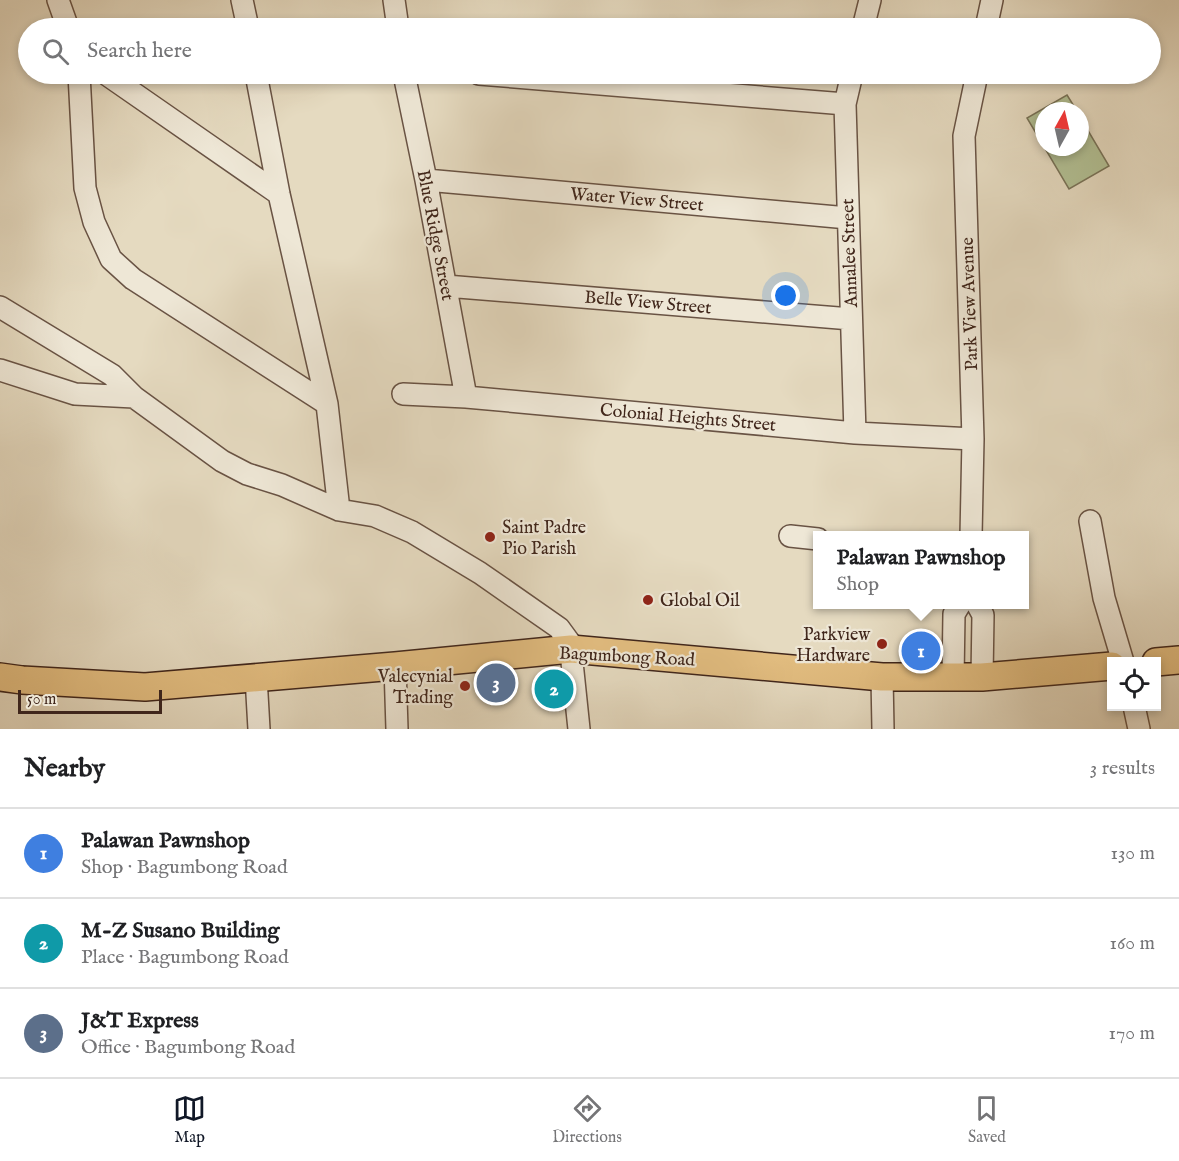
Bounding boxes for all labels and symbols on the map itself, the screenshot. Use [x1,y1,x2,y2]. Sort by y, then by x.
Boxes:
north arrow [1035,102,1089,156]
street label: Blue Ridge Street [411,168,458,303]
street label: Water View Street [569,183,705,218]
street label: Annalee Street [837,198,864,309]
street label: Park View Avenue [957,237,984,371]
your location [771,281,800,310]
street label: Belle View Street [583,286,712,321]
street label: Colonial Heights Street [599,399,777,438]
place label: Saint Padre Pio Parish [502,517,586,561]
marker: Saint Padre Pio Parish [483,530,497,544]
place label: Global Oil [660,590,740,613]
marker: Global Oil [641,593,655,607]
place label: Parkview Hardware [796,624,871,668]
pin: 1 [902,628,940,674]
marker: Parkview Hardware [875,637,889,651]
street label: Bagumbong Road [558,642,696,673]
pin: 3 [476,660,516,706]
place label: Valecynial Trading [377,666,453,710]
pin: 2 [534,666,574,712]
marker: Valecynial Trading [458,679,472,693]
scale bar [18,687,162,714]

